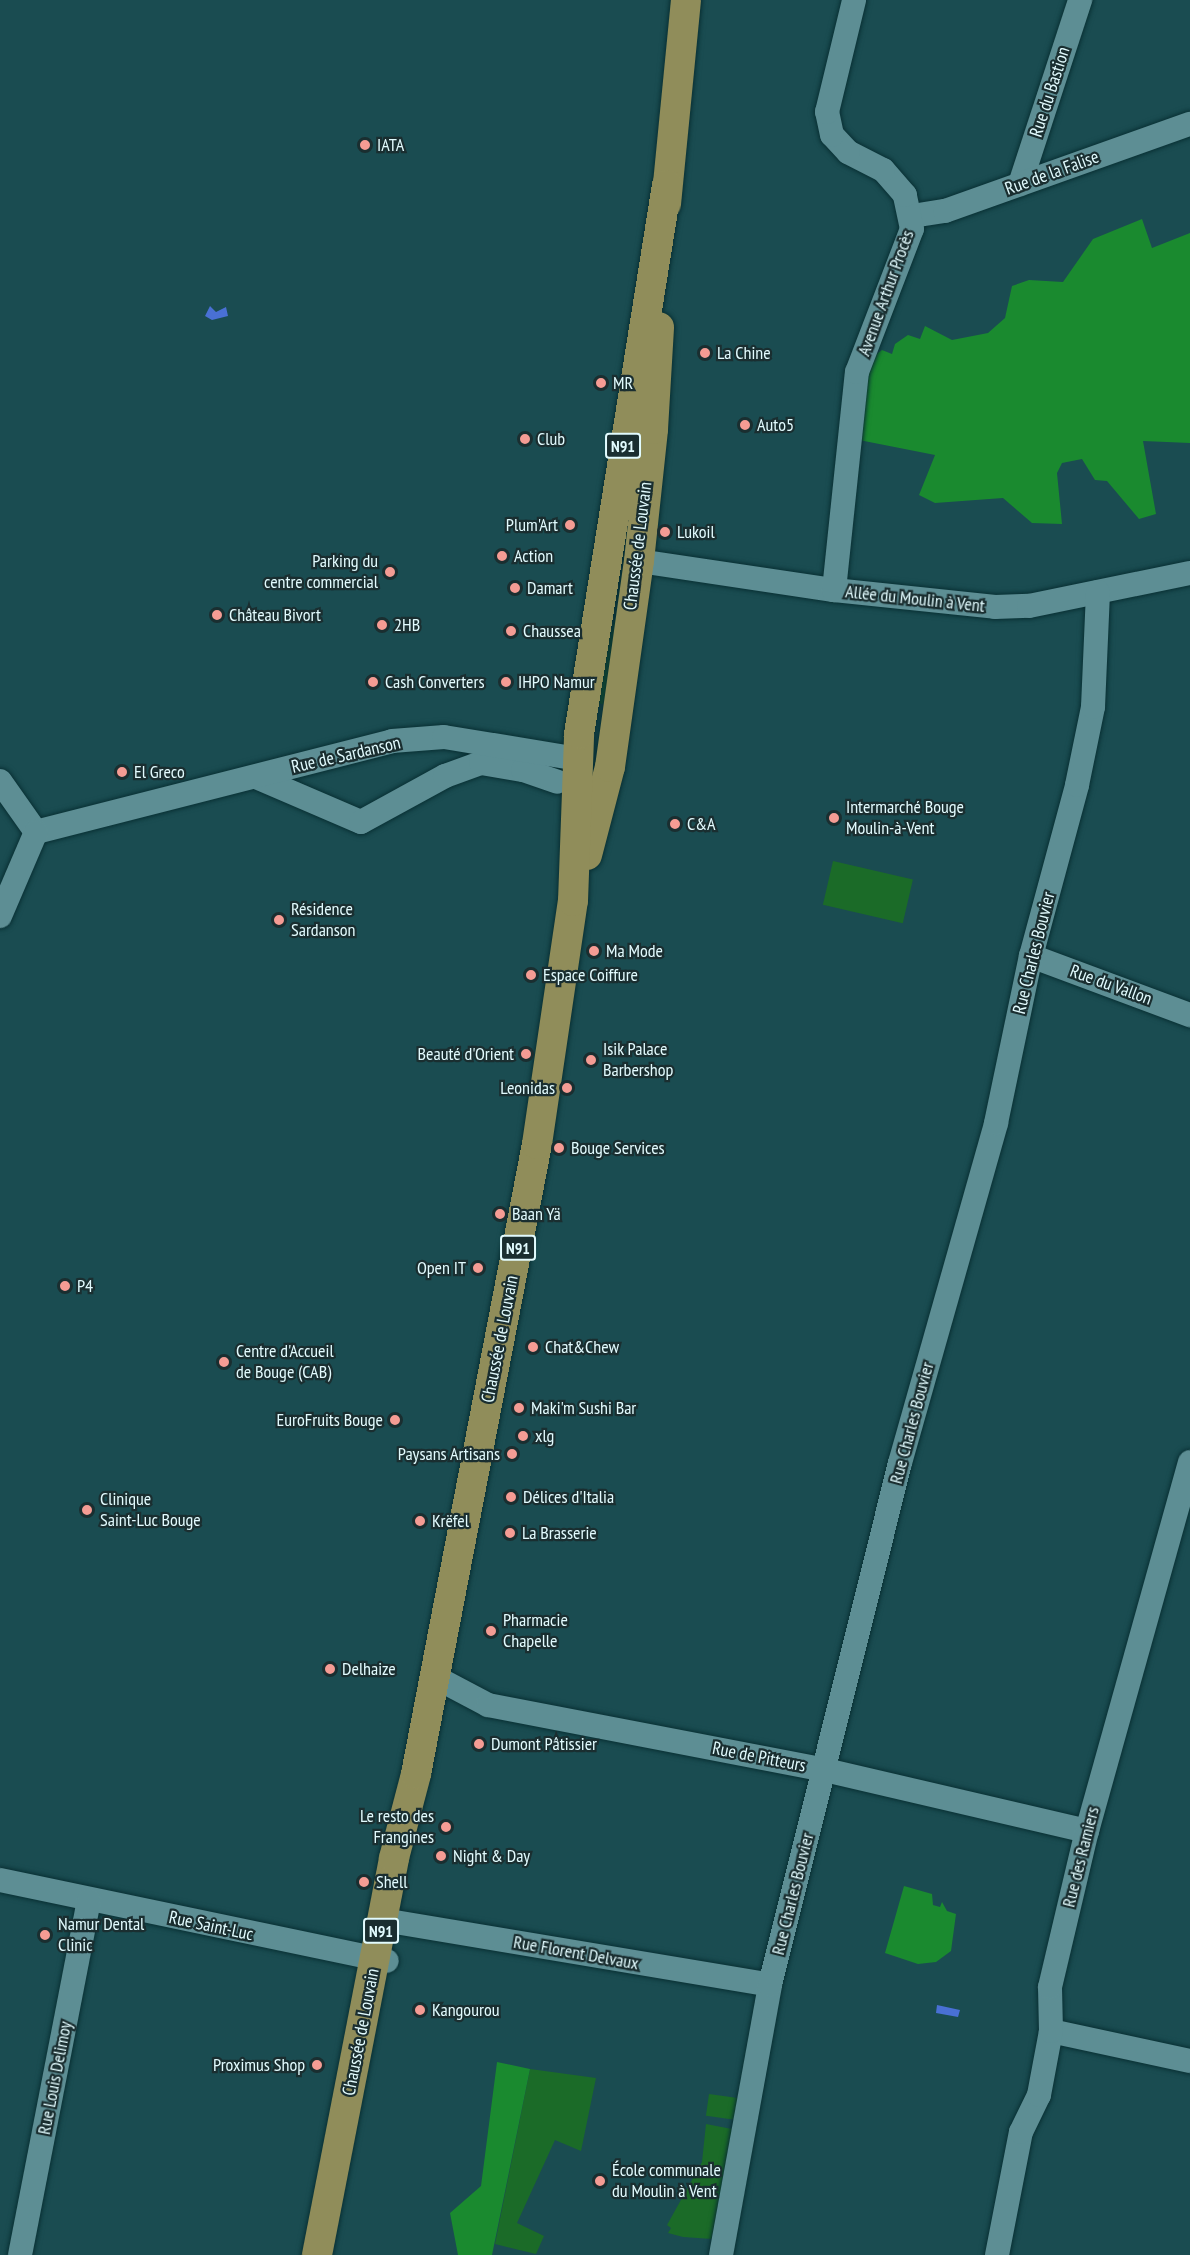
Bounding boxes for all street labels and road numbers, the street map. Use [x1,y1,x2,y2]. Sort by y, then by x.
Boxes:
street label: Rue du Bastion [1025,44,1075,140]
street label: Rue de la Falise [1002,146,1102,200]
street label: Avenue Arthur Procès [853,227,919,359]
road number: N91 [605,433,641,459]
street label: Chaussée de Louvain [619,481,657,611]
street label: Allée du Moulin à Vent [844,581,986,617]
street label: Rue de Sardanson [289,732,403,778]
street label: Rue Charles Bouvier [1008,890,1060,1016]
street label: Rue du Vallon [1067,960,1155,1010]
road number: N91 [500,1235,536,1261]
street label: Chaussée de Louvain [477,1274,523,1404]
street label: Rue Charles Bouvier [885,1360,939,1486]
street label: Rue de Pitteurs [710,1737,808,1777]
street label: Rue des Ramiers [1058,1805,1104,1909]
street label: Rue Charles Bouvier [767,1831,819,1957]
street label: Rue Saint-Luc [167,1907,255,1945]
road number: N91 [363,1918,399,1944]
street label: Rue Florent Delvaux [512,1931,640,1975]
street label: Chaussée de Louvain [338,1967,384,2097]
street label: Rue Louis Delimoy [33,2020,77,2136]

